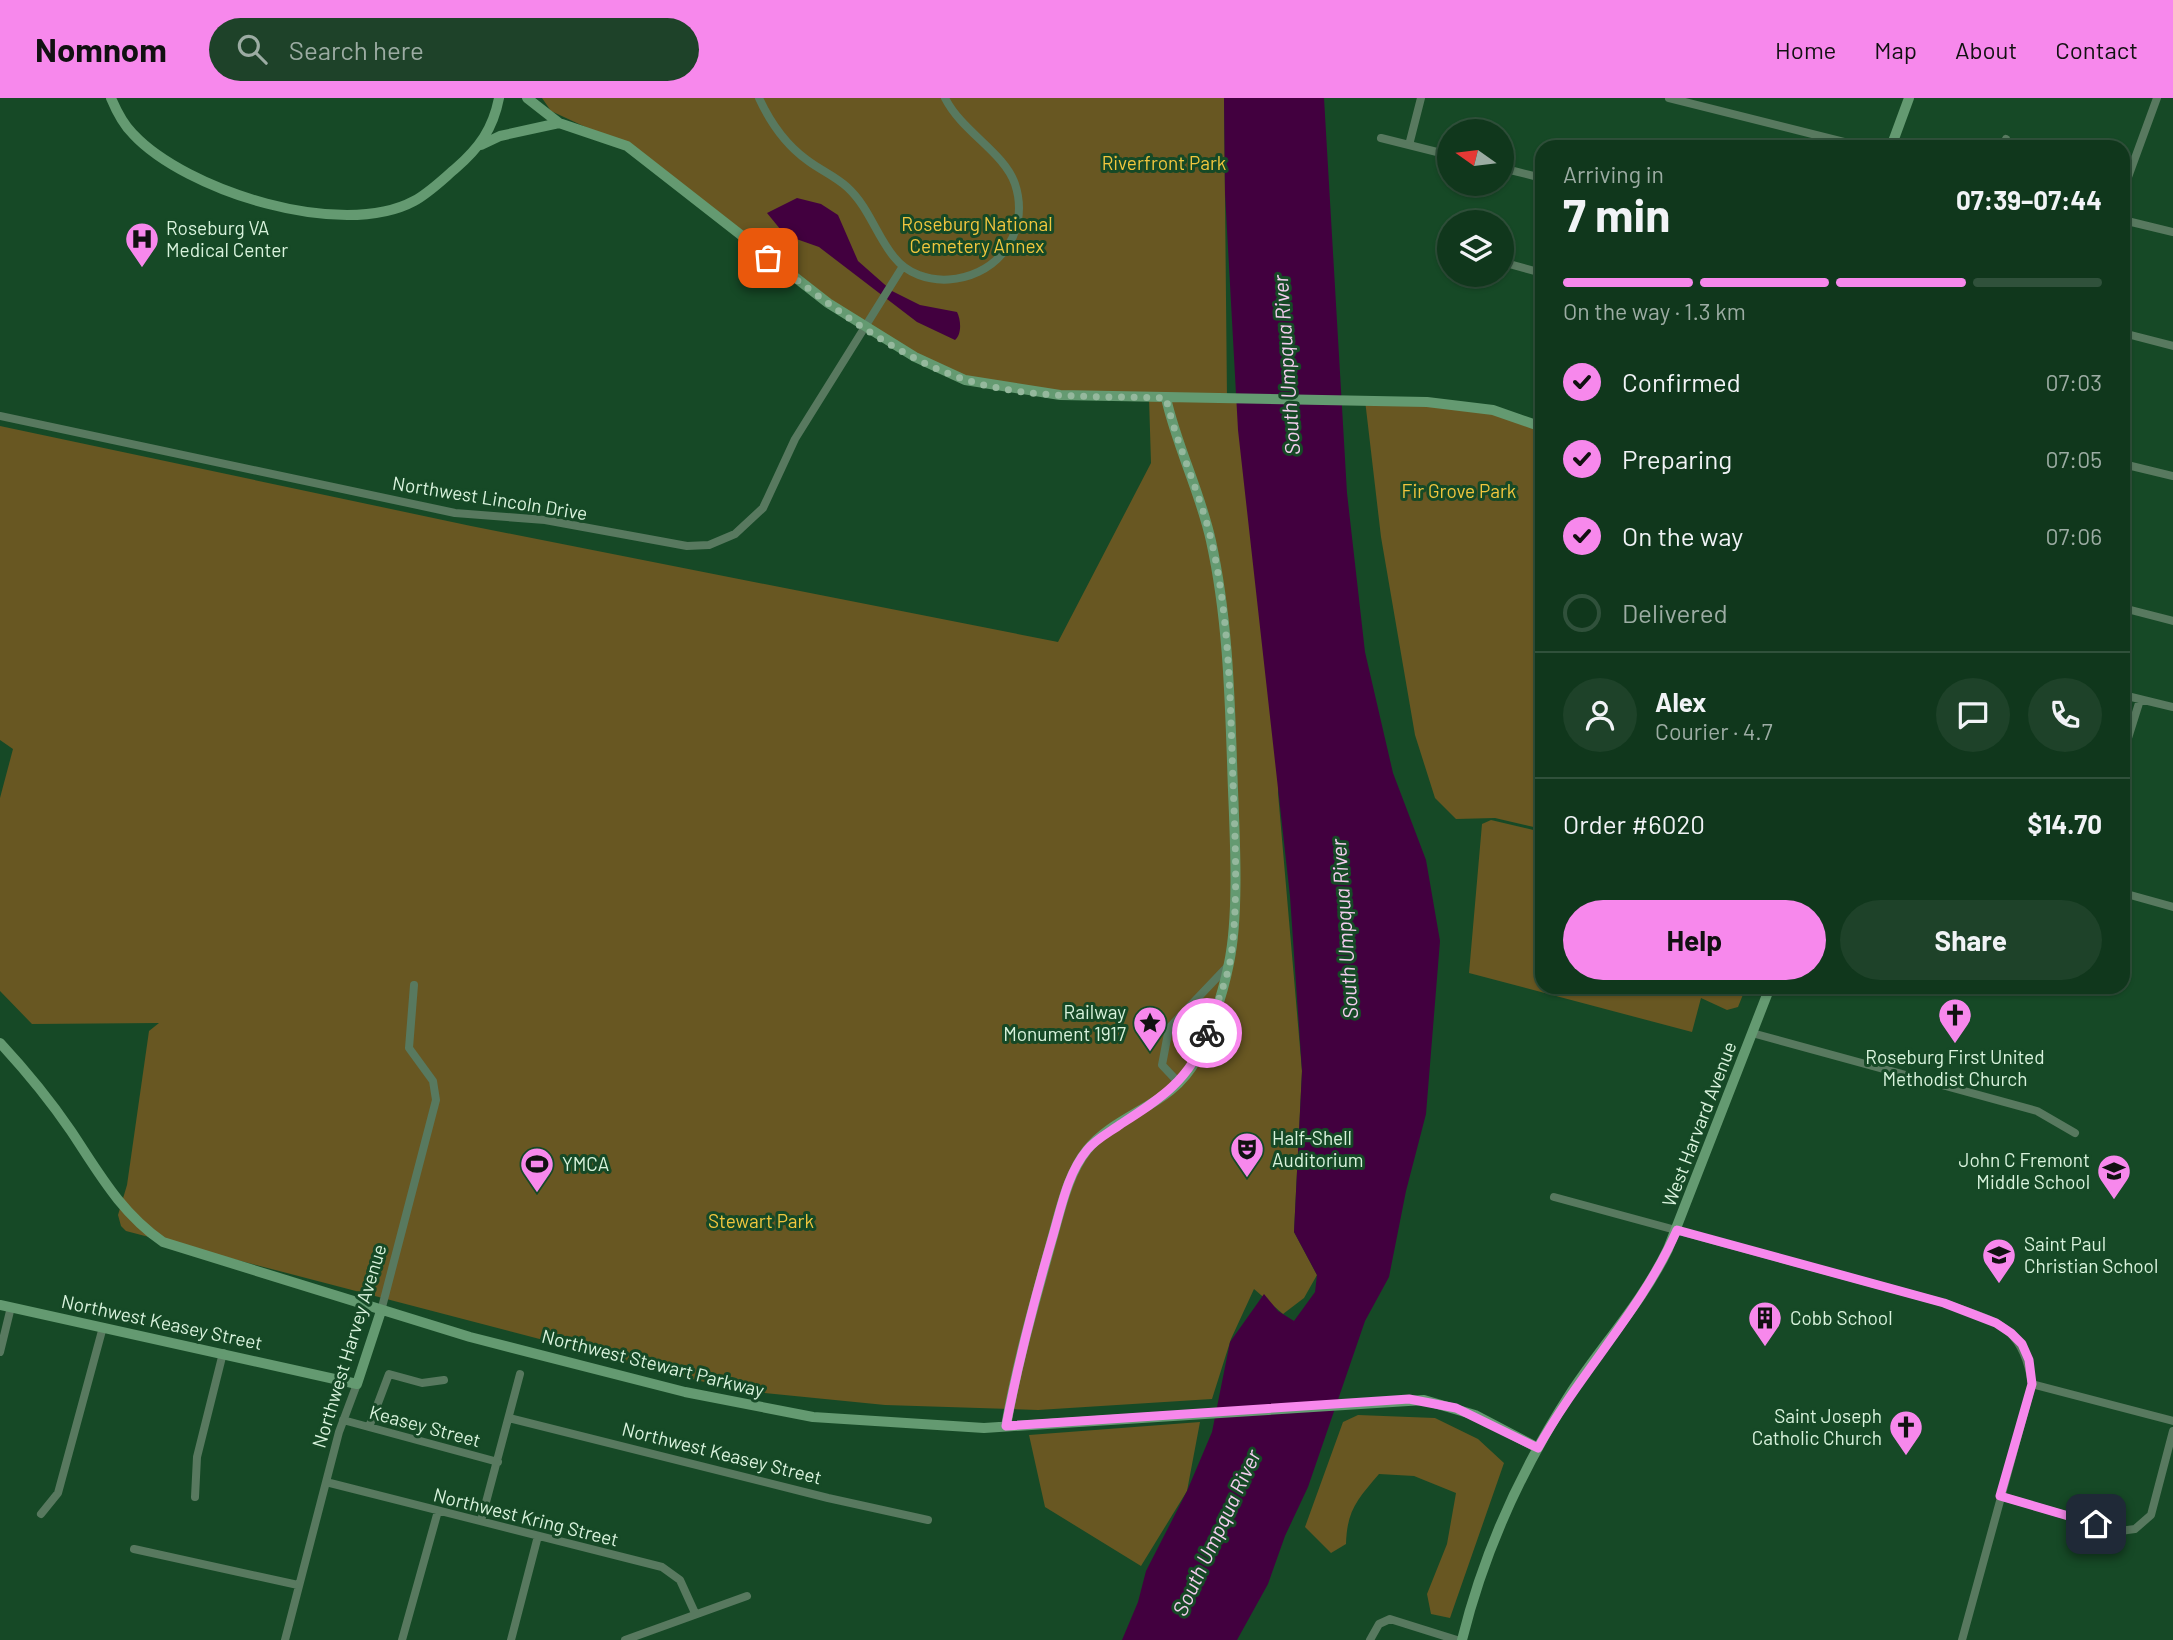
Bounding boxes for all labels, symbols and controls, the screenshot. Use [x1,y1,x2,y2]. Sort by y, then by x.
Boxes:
search box [209,18,699,81]
text: Nomnom [35,29,167,69]
icon: search [233,30,271,68]
text: Search here [289,34,424,65]
text: Home [1775,35,1836,64]
text: Map [1874,35,1917,64]
text: About [1955,35,2017,64]
text: Contact [2055,35,2138,64]
north arrow [1437,119,1514,196]
map controls [1437,119,1514,287]
park label: Riverfront Park [1102,151,1226,174]
text: Arriving in [1563,160,1664,188]
text: 07:39–07:44 [1956,184,2102,215]
text: 7 min [1563,186,1670,241]
button: layers [1437,210,1514,287]
park label: Roseburg National Cemetery Annex [901,212,1053,257]
place label: Roseburg VA Medical Center [166,216,288,261]
hospital icon: Roseburg VA Medical Center [123,220,161,269]
pin [738,228,798,288]
icon: bag [749,239,787,277]
water label: South Umpqua River [1267,274,1304,456]
text: On the way · 1.3 km [1563,297,1746,325]
icon: check [1563,363,1601,401]
text: Confirmed [1622,366,1741,397]
text: 07:03 [2045,368,2102,396]
icon: check [1563,440,1601,478]
text: Preparing [1622,443,1732,474]
text: 07:05 [2046,445,2102,473]
street label: Northwest Lincoln Drive [391,471,589,524]
park label: Fir Grove Park [1402,479,1516,502]
icon: check [1563,517,1601,555]
text: On the way [1622,520,1743,551]
text: 07:06 [2045,522,2102,550]
text: Delivered [1622,597,1728,628]
button: person [1563,678,1637,752]
button: chat [1936,678,2010,752]
button: phone [2028,678,2102,752]
text: Alex [1655,686,1706,717]
text: Courier · 4.7 [1655,717,1773,745]
text: Order #6020 [1563,808,1705,839]
text: $14.70 [2027,808,2102,839]
water label: South Umpqua River [1325,838,1362,1020]
button: Help [1563,900,1826,980]
button: Share [1840,900,2102,980]
church icon: Roseburg First United Methodist Church [1936,996,1974,1045]
courier [1172,998,1242,1068]
place label: Railway Monument 1917 [1003,1000,1126,1045]
place icon: Railway Monument 1917 [1131,1004,1169,1053]
icon: bike [1188,1014,1226,1052]
street label: West Harvard Avenue [1656,1038,1741,1210]
place label: Roseburg First United Methodist Church [1865,1045,2045,1090]
place label: Half-Shell Auditorium [1272,1126,1364,1171]
theatre icon: Half-Shell Auditorium [1228,1130,1266,1179]
sports icon: YMCA [518,1145,556,1194]
place label: John C Fremont Middle School [1958,1148,2090,1193]
place label: YMCA [562,1152,609,1175]
school or university icon: John C Fremont Middle School [2095,1152,2133,1201]
park label: Stewart Park [708,1209,814,1232]
place label: Saint Paul Christian School [2024,1232,2158,1277]
school or university icon: Saint Paul Christian School [1980,1236,2018,1285]
street label: Northwest Harvey Avenue [307,1241,390,1450]
street label: Northwest Keasey Street [59,1289,265,1354]
building icon: Cobb School [1746,1299,1784,1348]
place label: Cobb School [1790,1306,1893,1329]
street label: Northwest Stewart Parkway [540,1324,767,1401]
street label: Keasey Street [367,1400,483,1451]
place label: Saint Joseph Catholic Church [1752,1404,1882,1449]
church icon: Saint Joseph Catholic Church [1887,1408,1925,1457]
street label: Northwest Keasey Street [620,1417,824,1488]
water label: South Umpqua River [1166,1445,1265,1619]
street label: Northwest Kring Street [431,1482,621,1551]
pin [2066,1494,2126,1554]
icon: home [2077,1505,2115,1543]

